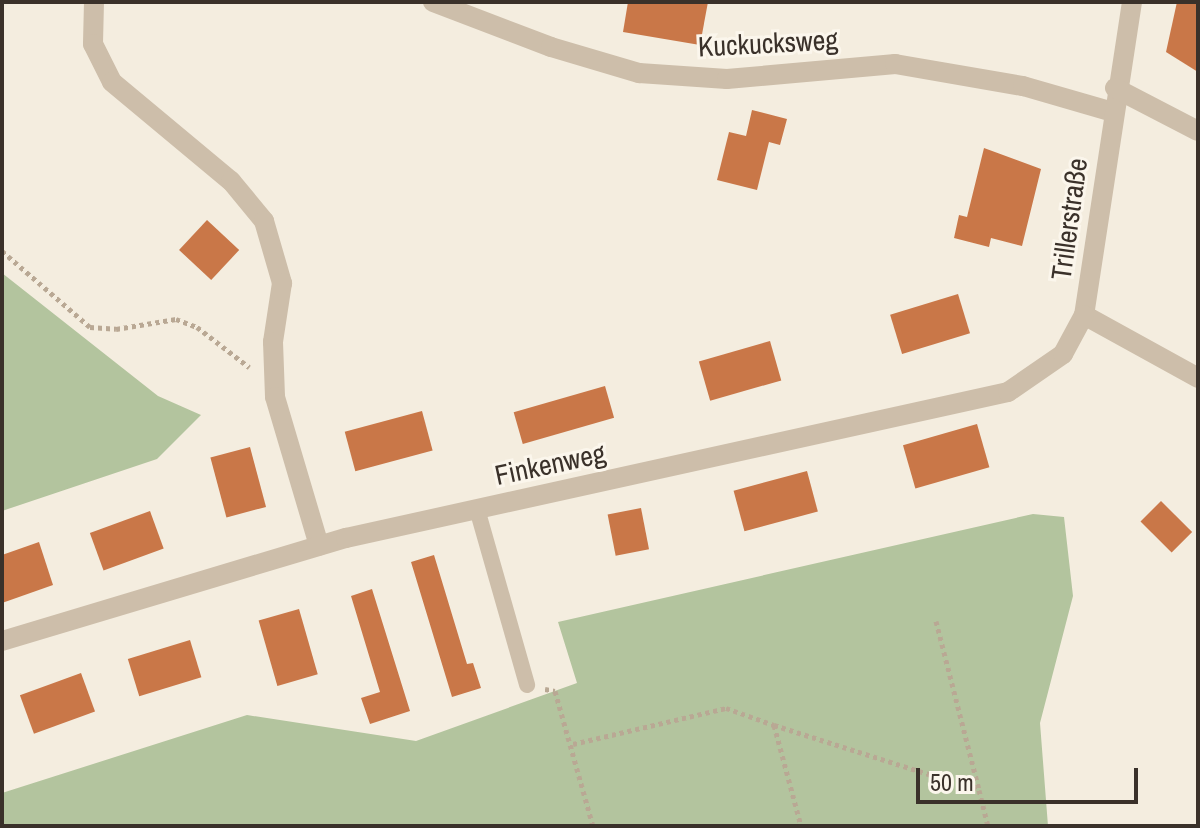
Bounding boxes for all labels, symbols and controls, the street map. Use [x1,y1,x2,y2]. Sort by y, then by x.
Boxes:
street label: Kuckucksweg [697,23,839,63]
street label: Trillerstraße [1044,156,1094,282]
street label: Finkenweg [492,436,608,492]
scale bar [920,752,1142,802]
text: 50 m [930,766,974,798]

